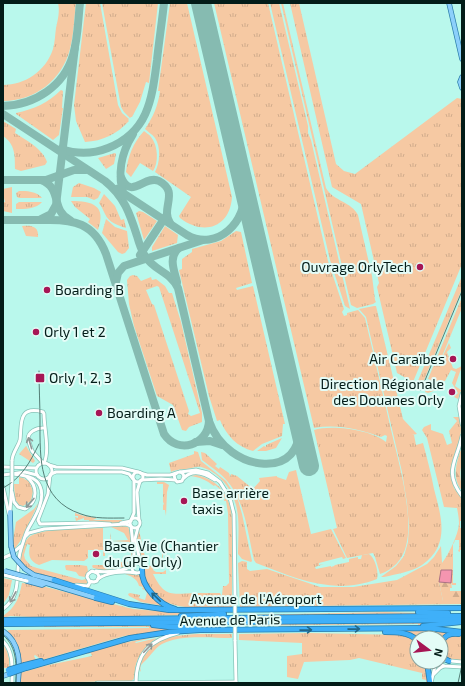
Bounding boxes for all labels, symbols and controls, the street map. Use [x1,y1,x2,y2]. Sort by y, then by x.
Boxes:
place label: Ouvrage OrlyTech [301,258,412,275]
marker: Ouvrage OrlyTech [415,262,425,272]
place label: Boarding B [55,281,124,298]
marker: Boarding B [42,285,52,295]
place label: Orly 1 et 2 [44,323,106,340]
marker: Orly 1 et 2 [31,327,41,337]
place label: Air Caraïbes [369,350,445,367]
marker: Air Caraïbes [448,354,458,364]
place label: Orly 1, 2, 3 [49,369,112,386]
marker: Orly 1, 2, 3 [34,372,46,384]
place label: Direction Régionale des Douanes Orly [321,375,445,408]
marker: Direction Régionale des Douanes Orly [447,387,457,397]
place label: Boarding A [107,404,176,421]
marker: Boarding A [94,408,104,418]
one-way arrow [26,436,33,449]
place label: Base arrière taxis [192,484,269,517]
marker: Base arrière taxis [179,496,189,506]
one-way arrow [26,498,35,508]
place label: Base Vie (Chantier du GPE Orly) [104,537,219,570]
marker: Base Vie (Chantier du GPE Orly) [91,549,101,559]
street label: Avenue de l'Aéroport [190,590,322,607]
one-way arrow [9,591,16,603]
one-way arrow [151,592,161,602]
street label: Avenue de Paris [179,610,281,629]
one-way arrow [347,625,360,633]
one-way arrow [299,626,312,634]
north arrow [409,630,449,670]
one-way arrow [143,643,153,653]
text: N [432,647,446,658]

